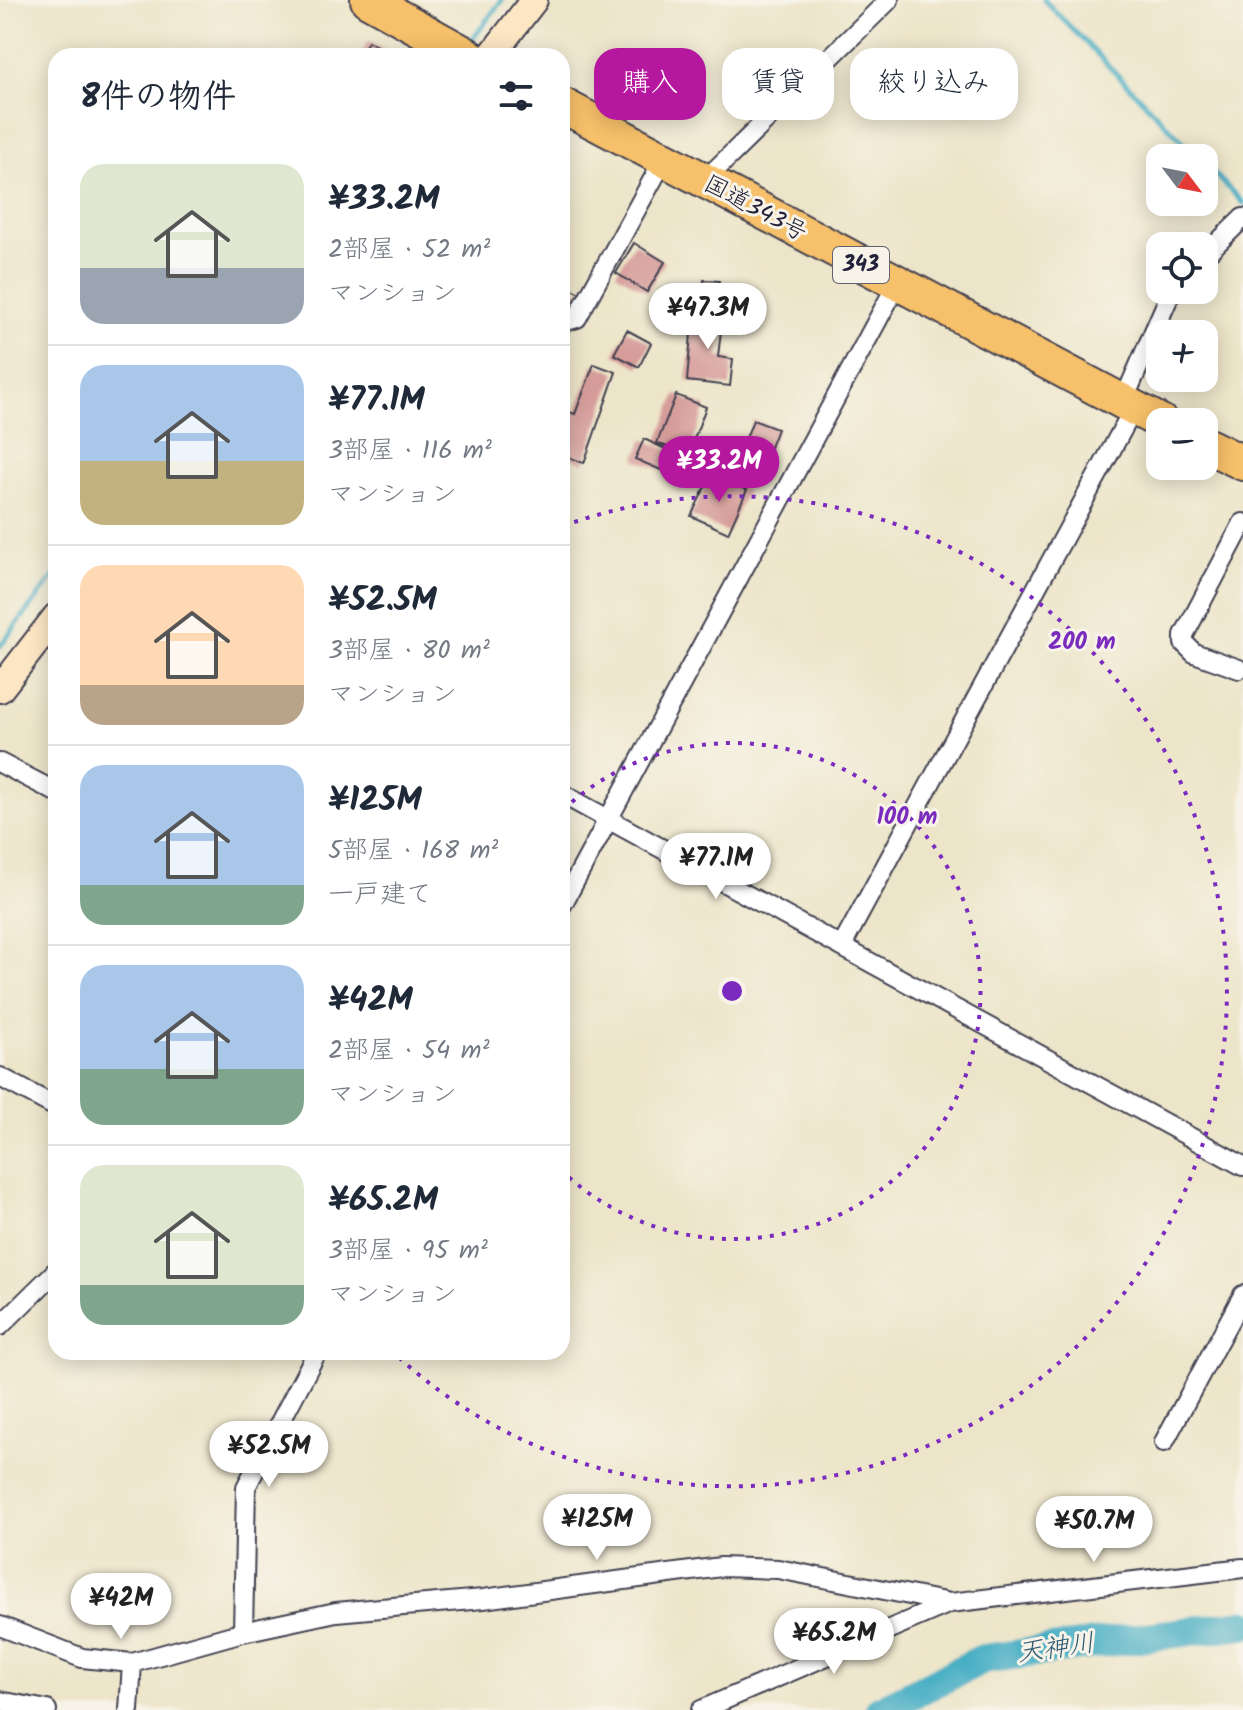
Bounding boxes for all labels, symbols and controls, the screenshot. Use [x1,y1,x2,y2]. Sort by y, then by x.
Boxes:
chip: 購入 [594,48,706,120]
chip: 賃貸 [722,48,834,120]
chip: 絞り込み [850,48,1018,120]
text: 8件の物件 [80,71,236,125]
icon: filters [494,74,538,118]
north arrow [1146,144,1218,216]
map controls [1146,144,1218,480]
street label: 国道343号 [696,165,814,253]
text: ¥33.2M [328,173,440,227]
icon: home [144,196,240,292]
text: 2部屋 · 52 m² [328,229,490,271]
button: locate [1146,232,1218,304]
road number: 343 [833,247,889,283]
text: マンション [328,273,457,315]
pin: ¥47.3M [643,283,773,351]
text: ¥47.3M [667,288,749,330]
button: + [1146,320,1218,392]
text: ¥77.1M [328,374,425,428]
icon: home [144,397,240,493]
button: − [1146,408,1218,480]
text: 3部屋 · 116 m² [328,430,492,472]
pin: ¥33.2M [654,436,784,504]
text: ¥33.2M [676,441,762,483]
text: マンション [328,474,457,516]
text: ¥52.5M [328,574,437,628]
icon: home [144,597,240,693]
text: 200 m [1048,623,1116,662]
text: 3部屋 · 80 m² [328,630,490,672]
text: マンション [328,674,457,716]
text: ¥125M [328,774,422,828]
icon: home [144,797,240,893]
text: 100 m [877,798,937,837]
text: 5部屋 · 168 m² [328,830,498,872]
pin: ¥77.1M [651,833,781,901]
text: ¥77.1M [679,838,753,880]
text: 一戸建て [328,874,432,916]
text: ¥42M [328,974,413,1028]
centre of rings [718,977,746,1005]
icon: home [144,997,240,1093]
text: 2部屋 · 54 m² [328,1030,490,1072]
text: マンション [328,1074,457,1116]
text: ¥65.2M [328,1174,438,1228]
icon: home [144,1197,240,1293]
text: 3部屋 · 95 m² [328,1230,488,1272]
text: マンション [328,1274,457,1316]
pin: ¥52.5M [204,1421,334,1489]
text: ¥52.5M [227,1426,311,1468]
pin: ¥125M [541,1494,653,1562]
pin: ¥50.7M [1029,1496,1159,1564]
text: ¥125M [561,1499,633,1541]
text: ¥50.7M [1054,1501,1134,1543]
pin: ¥42M [74,1573,168,1641]
text: ¥42M [89,1578,153,1620]
pin: ¥65.2M [769,1608,899,1676]
text: ¥65.2M [792,1613,876,1655]
water label: 天神川 [1014,1623,1098,1675]

